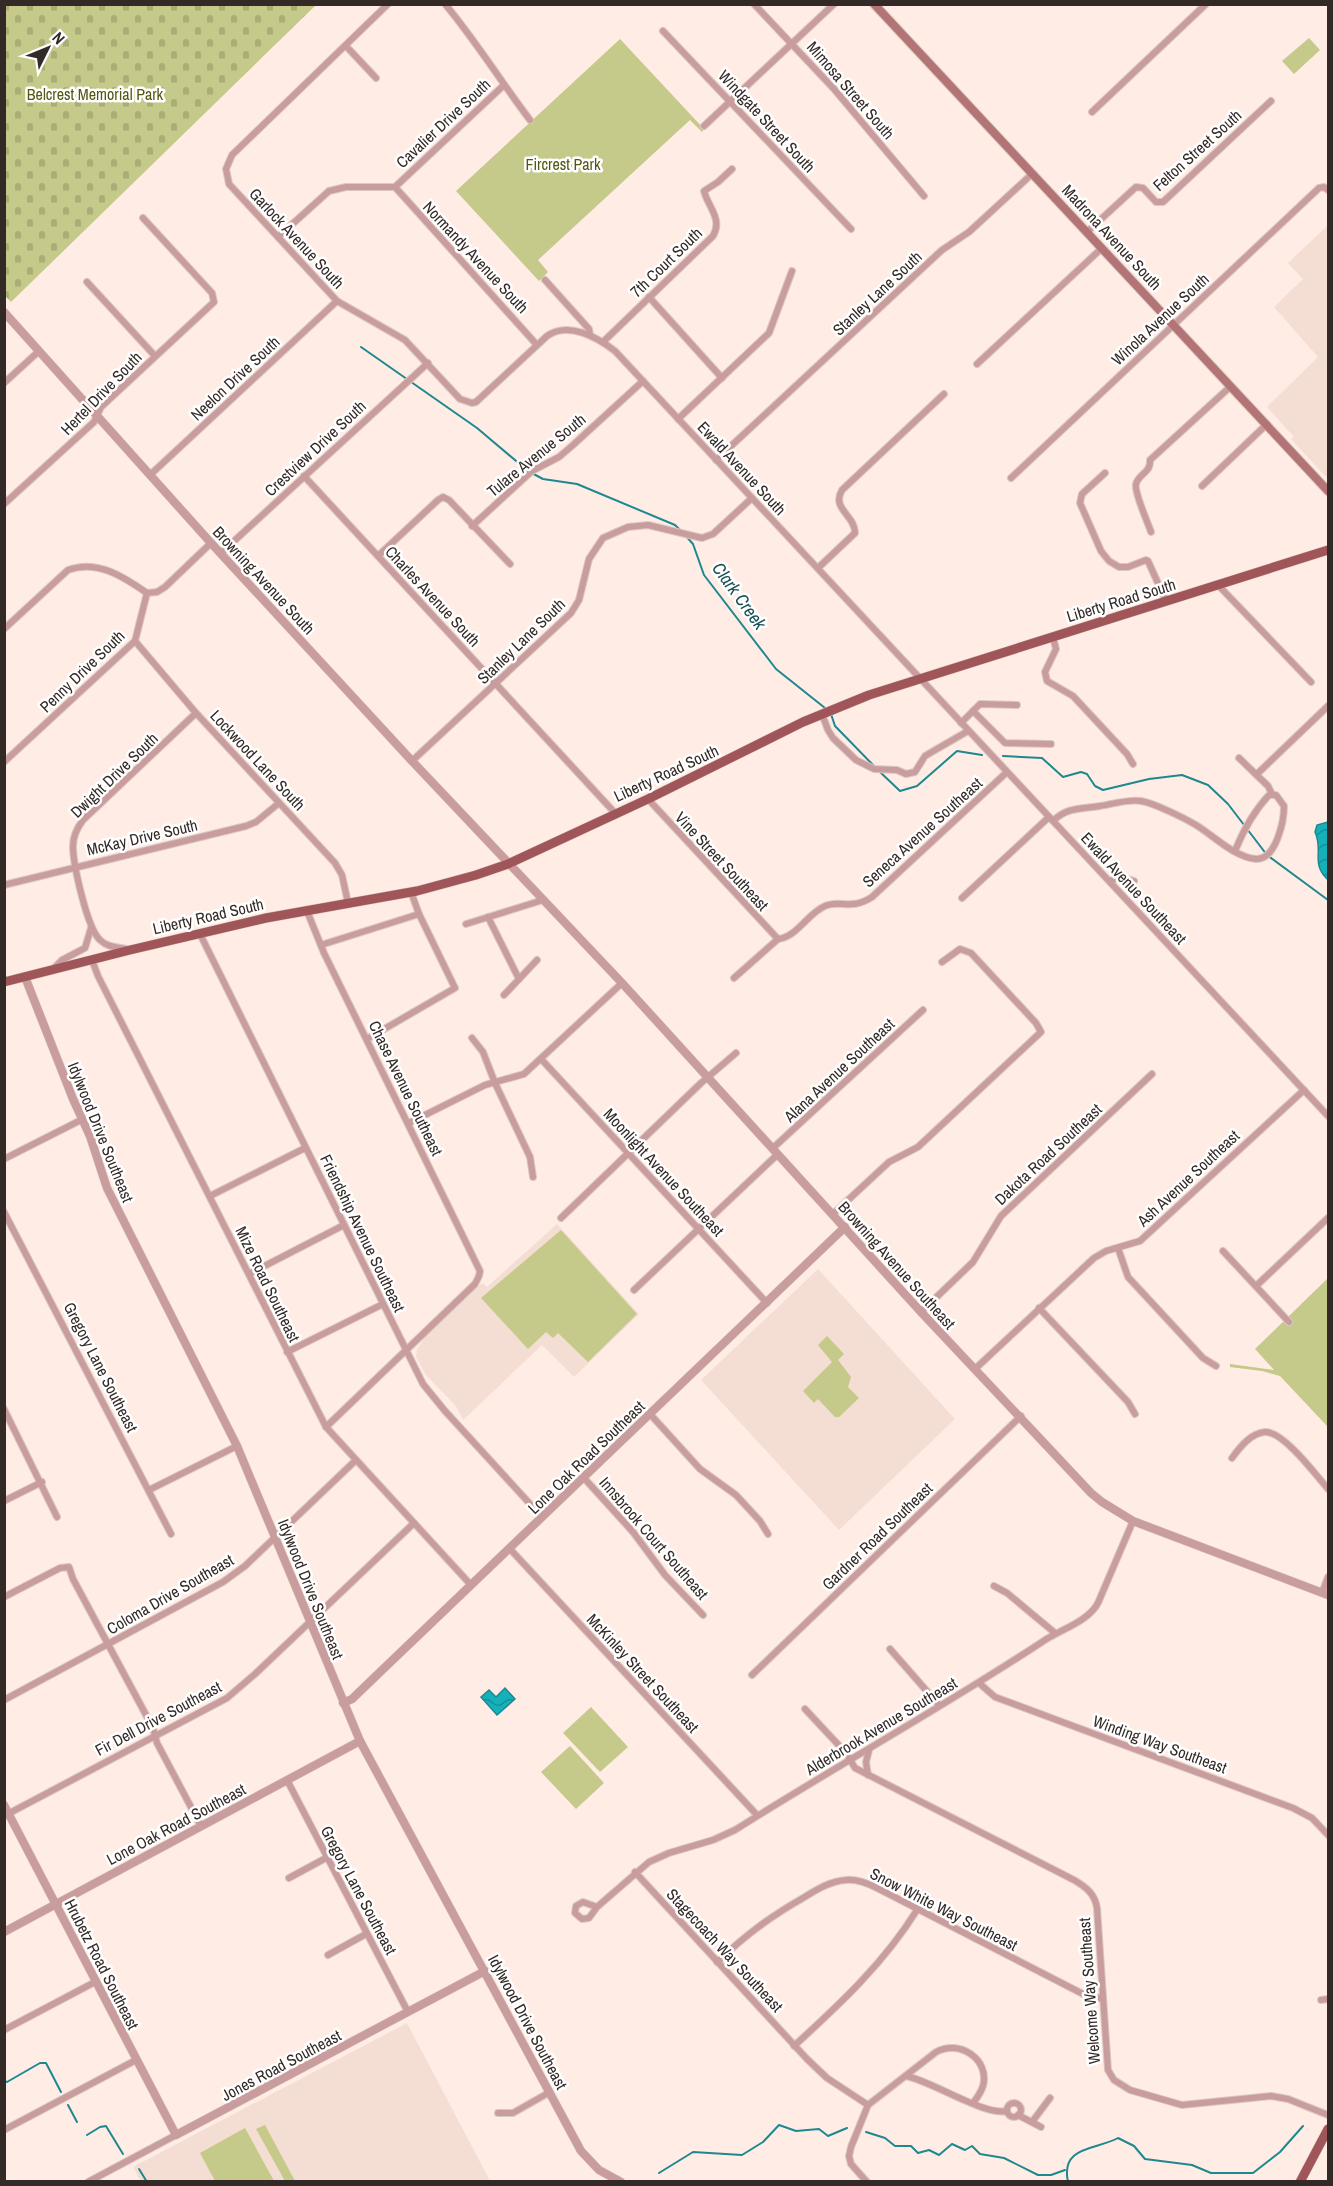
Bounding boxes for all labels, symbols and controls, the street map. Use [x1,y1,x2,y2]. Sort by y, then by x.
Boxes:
north arrow [18,18,78,78]
text: N [48,27,70,49]
street label: Mimosa Street South [802,36,900,144]
street label: Windgate Street South [714,65,820,177]
street label: Cavalier Drive South [391,73,495,173]
park label: Belcrest Memorial Park [27,83,164,105]
street label: Felton Street South [1148,104,1246,196]
park label: Fircrest Park [525,153,601,175]
street label: Madrona Avenue South [1057,179,1167,295]
street label: Garlock Avenue South [245,183,349,293]
street label: Normandy Avenue South [418,196,534,318]
street label: 7th Court South [625,222,707,302]
street label: Stanley Lane South [828,246,926,340]
street label: Winola Avenue South [1106,268,1214,370]
street label: Neelon Drive South [186,331,284,425]
street label: Hertel Drive South [56,347,146,439]
street label: Crestview Drive South [260,395,370,501]
street label: Tulare Avenue South [482,408,590,502]
street label: Ewald Avenue South [693,416,791,520]
street label: Browning Avenue South [208,521,320,639]
street label: Charles Avenue South [381,541,485,651]
water label: Clark Creek [706,557,773,635]
street label: Liberty Road South [1064,573,1178,627]
street label: Stanley Lane South [472,593,570,689]
street label: Penny Drive South [35,625,129,717]
street label: Lockwood Lane South [206,705,310,815]
street label: Dwight Drive South [65,728,163,822]
street label: Liberty Road South [610,739,722,807]
street label: Seneca Avenue Southeast [857,772,987,892]
street label: Vine Street Southeast [670,807,774,916]
street label: McKay Drive South [84,814,200,860]
street label: Ewald Avenue Southeast [1076,827,1192,949]
street label: Liberty Road South [150,893,266,939]
street label: Alana Avenue Southeast [778,1013,899,1128]
street label: Chase Avenue Southeast [364,1017,448,1160]
street label: Idylwood Drive Southeast [63,1059,139,1206]
street label: Dakota Road Southeast [990,1098,1107,1210]
street label: Moonlight Avenue Southeast [599,1103,729,1241]
street label: Ash Avenue Southeast [1131,1125,1244,1232]
street label: Friendship Avenue Southeast [315,1151,411,1316]
street label: Browning Avenue Southeast [833,1196,961,1334]
street label: Mize Road Southeast [230,1222,306,1346]
street label: Gregory Lane Southeast [59,1298,143,1436]
street label: Lone Oak Road Southeast [523,1395,650,1519]
street label: Innsbrook Court Southeast [594,1472,714,1604]
street label: Gardner Road Southeast [817,1477,937,1595]
street label: Idylwood Drive Southeast [273,1516,349,1663]
street label: Coloma Drive Southeast [103,1549,238,1639]
street label: McKinley Street Southeast [582,1609,704,1738]
street label: Alderbrook Avenue Southeast [800,1672,961,1781]
street label: Fir Dell Drive Southeast [91,1675,225,1761]
street label: Winding Way Southeast [1090,1710,1230,1779]
street label: Lone Oak Road Southeast [103,1778,250,1870]
street label: Gregory Lane Southeast [316,1822,402,1959]
street label: Snow White Way Southeast [866,1862,1022,1956]
street label: Stagecoach Way Southeast [662,1883,788,2017]
street label: Hrubetz Road Southeast [60,1895,145,2033]
street label: Welcome Way Southeast [1073,1917,1105,2065]
street label: Idylwood Drive Southeast [483,1951,573,2093]
street label: Jones Road Southeast [217,2024,345,2106]

